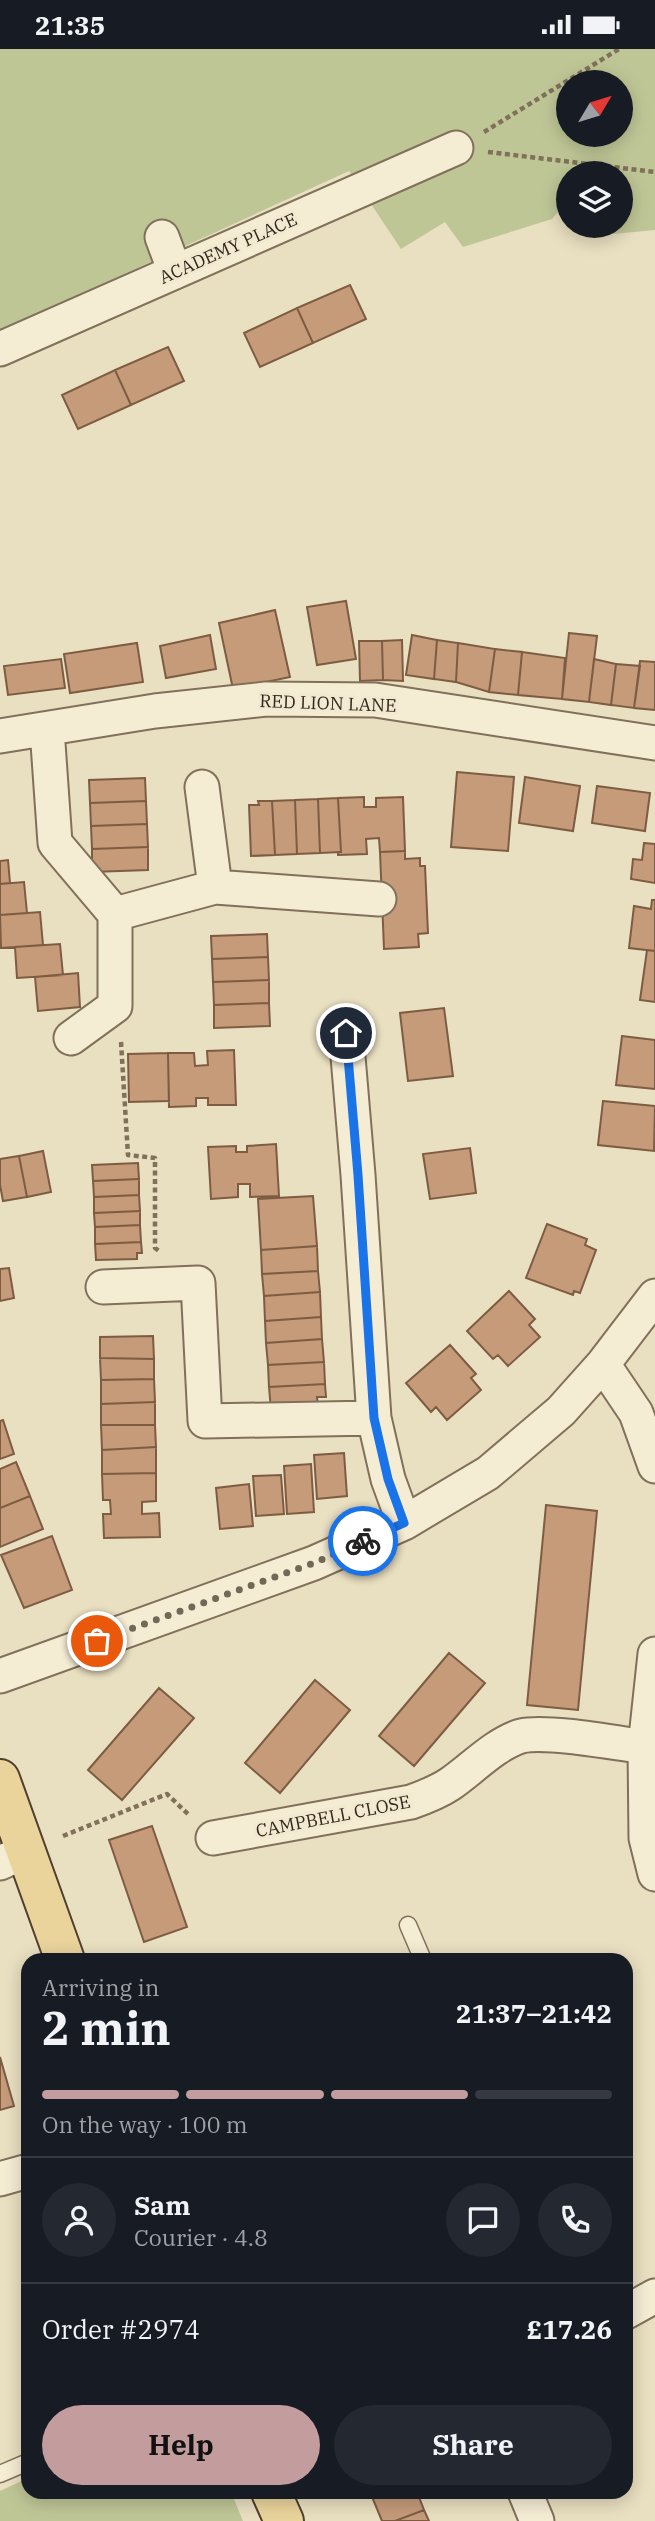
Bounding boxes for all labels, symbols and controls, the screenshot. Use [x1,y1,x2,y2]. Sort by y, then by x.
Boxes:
text: 21:35 [35,8,105,42]
north arrow [556,70,634,147]
map controls [556,70,633,238]
button: layers [556,161,633,238]
street label: ACADEMY PLACE [156,207,300,289]
street label: RED LION LANE [259,689,397,717]
pin [316,1003,376,1063]
icon: home [327,1014,365,1052]
courier [328,1506,398,1576]
icon: bike [344,1522,382,1560]
pin [67,1611,127,1671]
icon: bag [78,1622,116,1660]
street label: CAMPBELL CLOSE [254,1790,412,1842]
text: Arriving in [42,1972,159,2002]
text: 21:37–21:42 [456,1996,612,2030]
text: 2 min [42,1998,171,2058]
text: On the way · 100 m [42,2109,248,2139]
button: person [42,2183,116,2257]
button: chat [446,2183,520,2257]
button: phone [538,2183,612,2257]
text: Sam [134,2188,190,2222]
text: Courier · 4.8 [134,2222,268,2252]
text: Order #2974 [42,2312,200,2346]
text: £17.26 [527,2312,612,2346]
button: Help [42,2405,320,2485]
button: Share [334,2405,612,2485]

